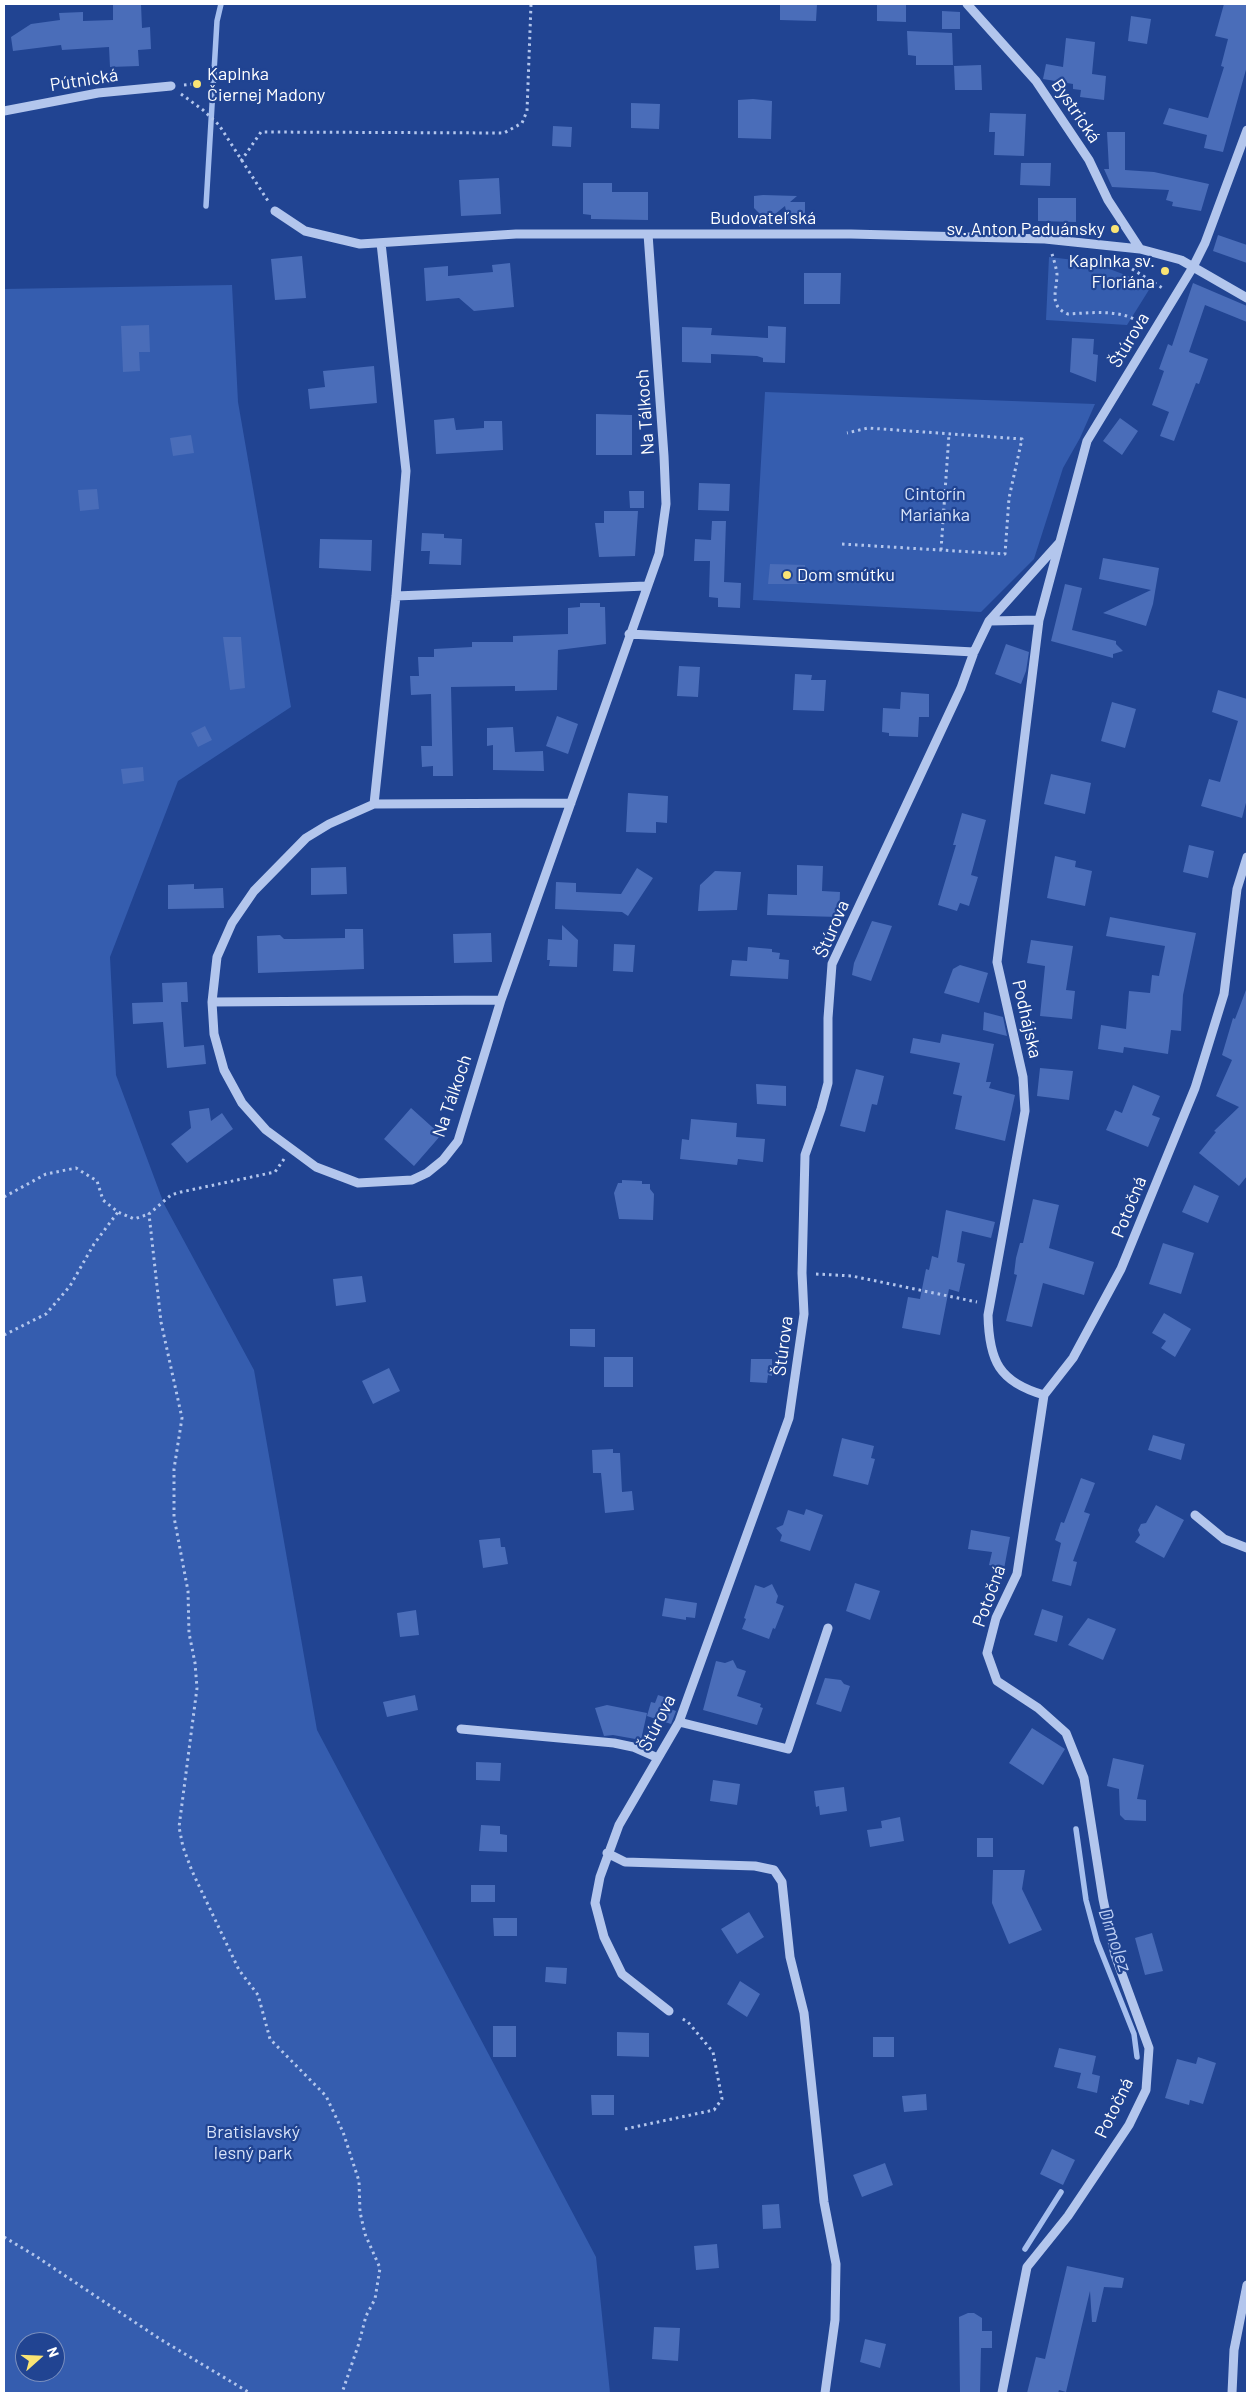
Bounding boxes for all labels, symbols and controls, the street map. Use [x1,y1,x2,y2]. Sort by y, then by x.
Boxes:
place label: Kaplnka Čiernej Madony [207,63,325,106]
street label: Pútnická [48,64,120,96]
street label: Bystrická [1047,75,1105,147]
marker: Kaplnka Čiernej Madony [191,78,203,90]
street label: Budovateľská [710,207,816,229]
place label: sv. Anton Paduánsky [946,218,1105,240]
marker: sv. Anton Paduánsky [1109,223,1121,235]
place label: Kaplnka sv. Floriána [1069,250,1155,292]
marker: Kaplnka sv. Floriána [1159,265,1171,277]
street label: Štúrova [1104,309,1154,371]
street label: Na Tálkoch [631,368,659,456]
park label: Cintorín Marianka [900,483,970,526]
place label: Dom smútku [797,564,895,586]
marker: Dom smútku [781,569,793,581]
street label: Štúrova [810,897,854,961]
street label: Podhájska [1007,978,1047,1060]
street label: Na Tálkoch [428,1052,476,1140]
street label: Potočná [1107,1173,1151,1241]
street label: Štúrova [769,1315,797,1377]
street label: Potočná [968,1562,1010,1630]
street label: Štúrova [634,1691,680,1755]
water label: Drmolez [1094,1905,1136,1975]
street label: Potočná [1090,2074,1138,2142]
park label: Bratislavský lesný park [206,2121,300,2164]
north arrow [15,2332,65,2382]
text: N [44,2345,63,2359]

